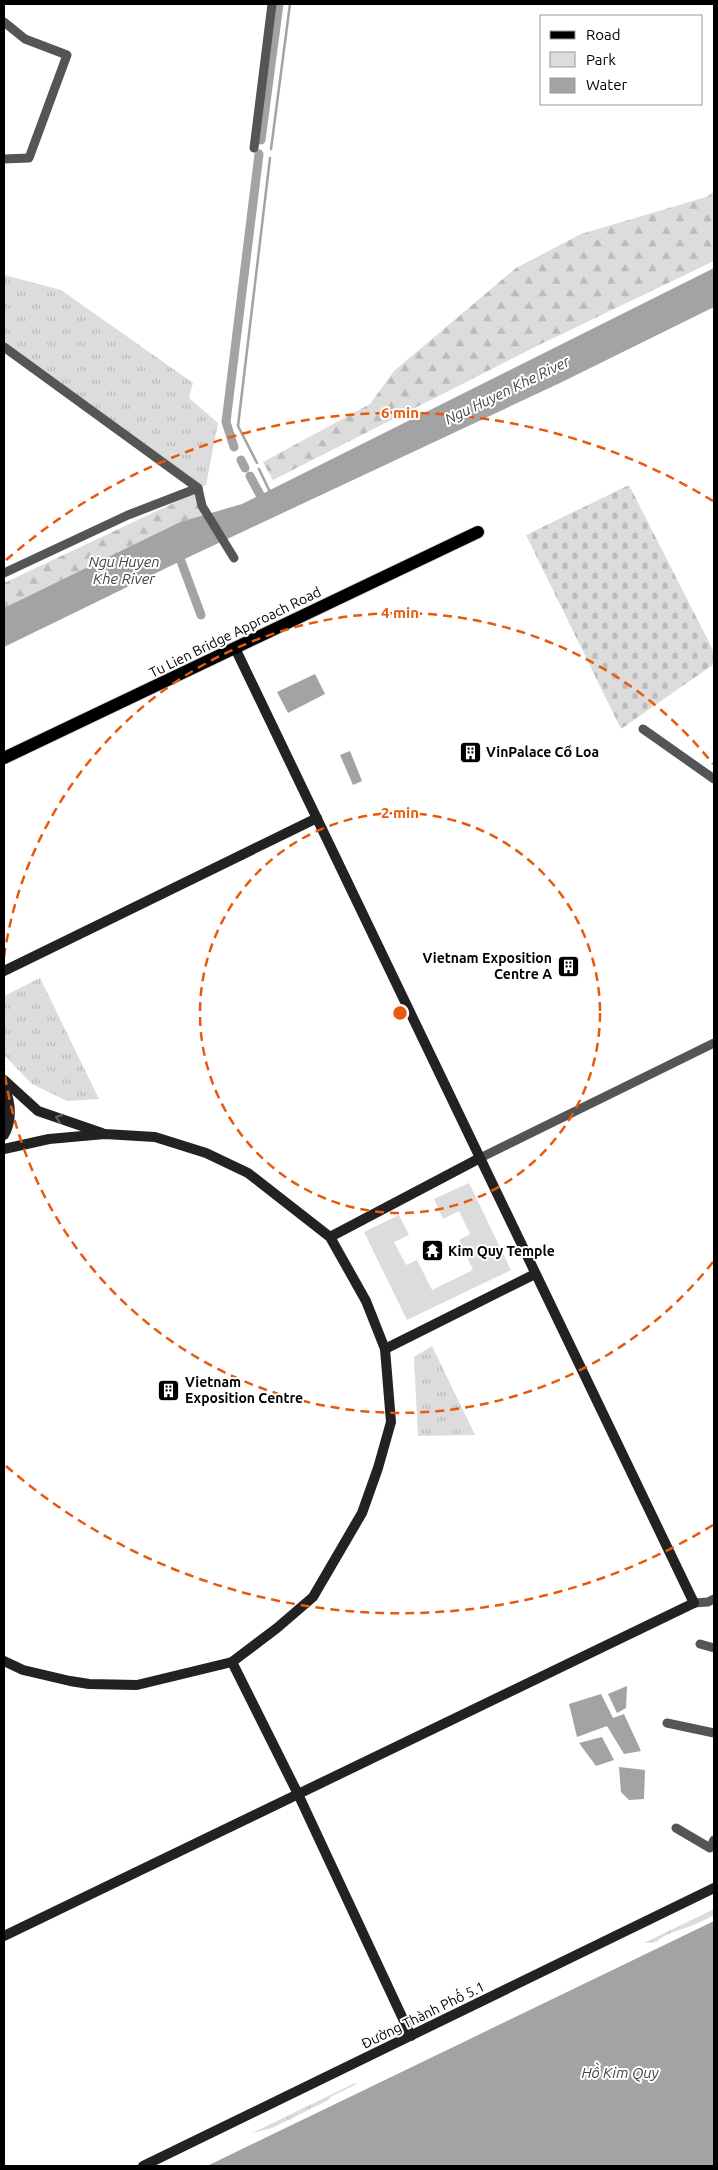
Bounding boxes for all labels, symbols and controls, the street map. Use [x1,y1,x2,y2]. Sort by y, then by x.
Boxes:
legend [540,15,703,105]
text: Road [586,26,621,43]
text: Park [586,51,616,68]
text: Water [586,76,627,93]
water label: Ngu Huyen Khe River [442,352,573,428]
text: 6 min [381,404,419,421]
water label: Ngu Huyen Khe River [88,553,160,587]
street label: Tu Lien Bridge Approach Road [147,583,323,681]
text: 4 min [381,604,419,621]
building icon: VinPalace Cổ Loa [458,740,482,764]
place label: VinPalace Cổ Loa [486,744,599,760]
text: 2 min [381,804,419,821]
place label: Vietnam Exposition Centre A [423,950,552,982]
building icon: Vietnam Exposition Centre A [556,954,580,978]
centre of rings [391,1004,409,1022]
one-way arrow [55,1114,64,1124]
temple icon: Kim Quy Temple [420,1239,444,1263]
place label: Kim Quy Temple [448,1243,555,1259]
place label: Vietnam Exposition Centre [185,1374,303,1406]
building icon: Vietnam Exposition Centre [157,1378,181,1402]
street label: Đường Thành Phố 5.1 [358,1976,487,2052]
water label: Hồ Kim Quy [581,2062,660,2082]

